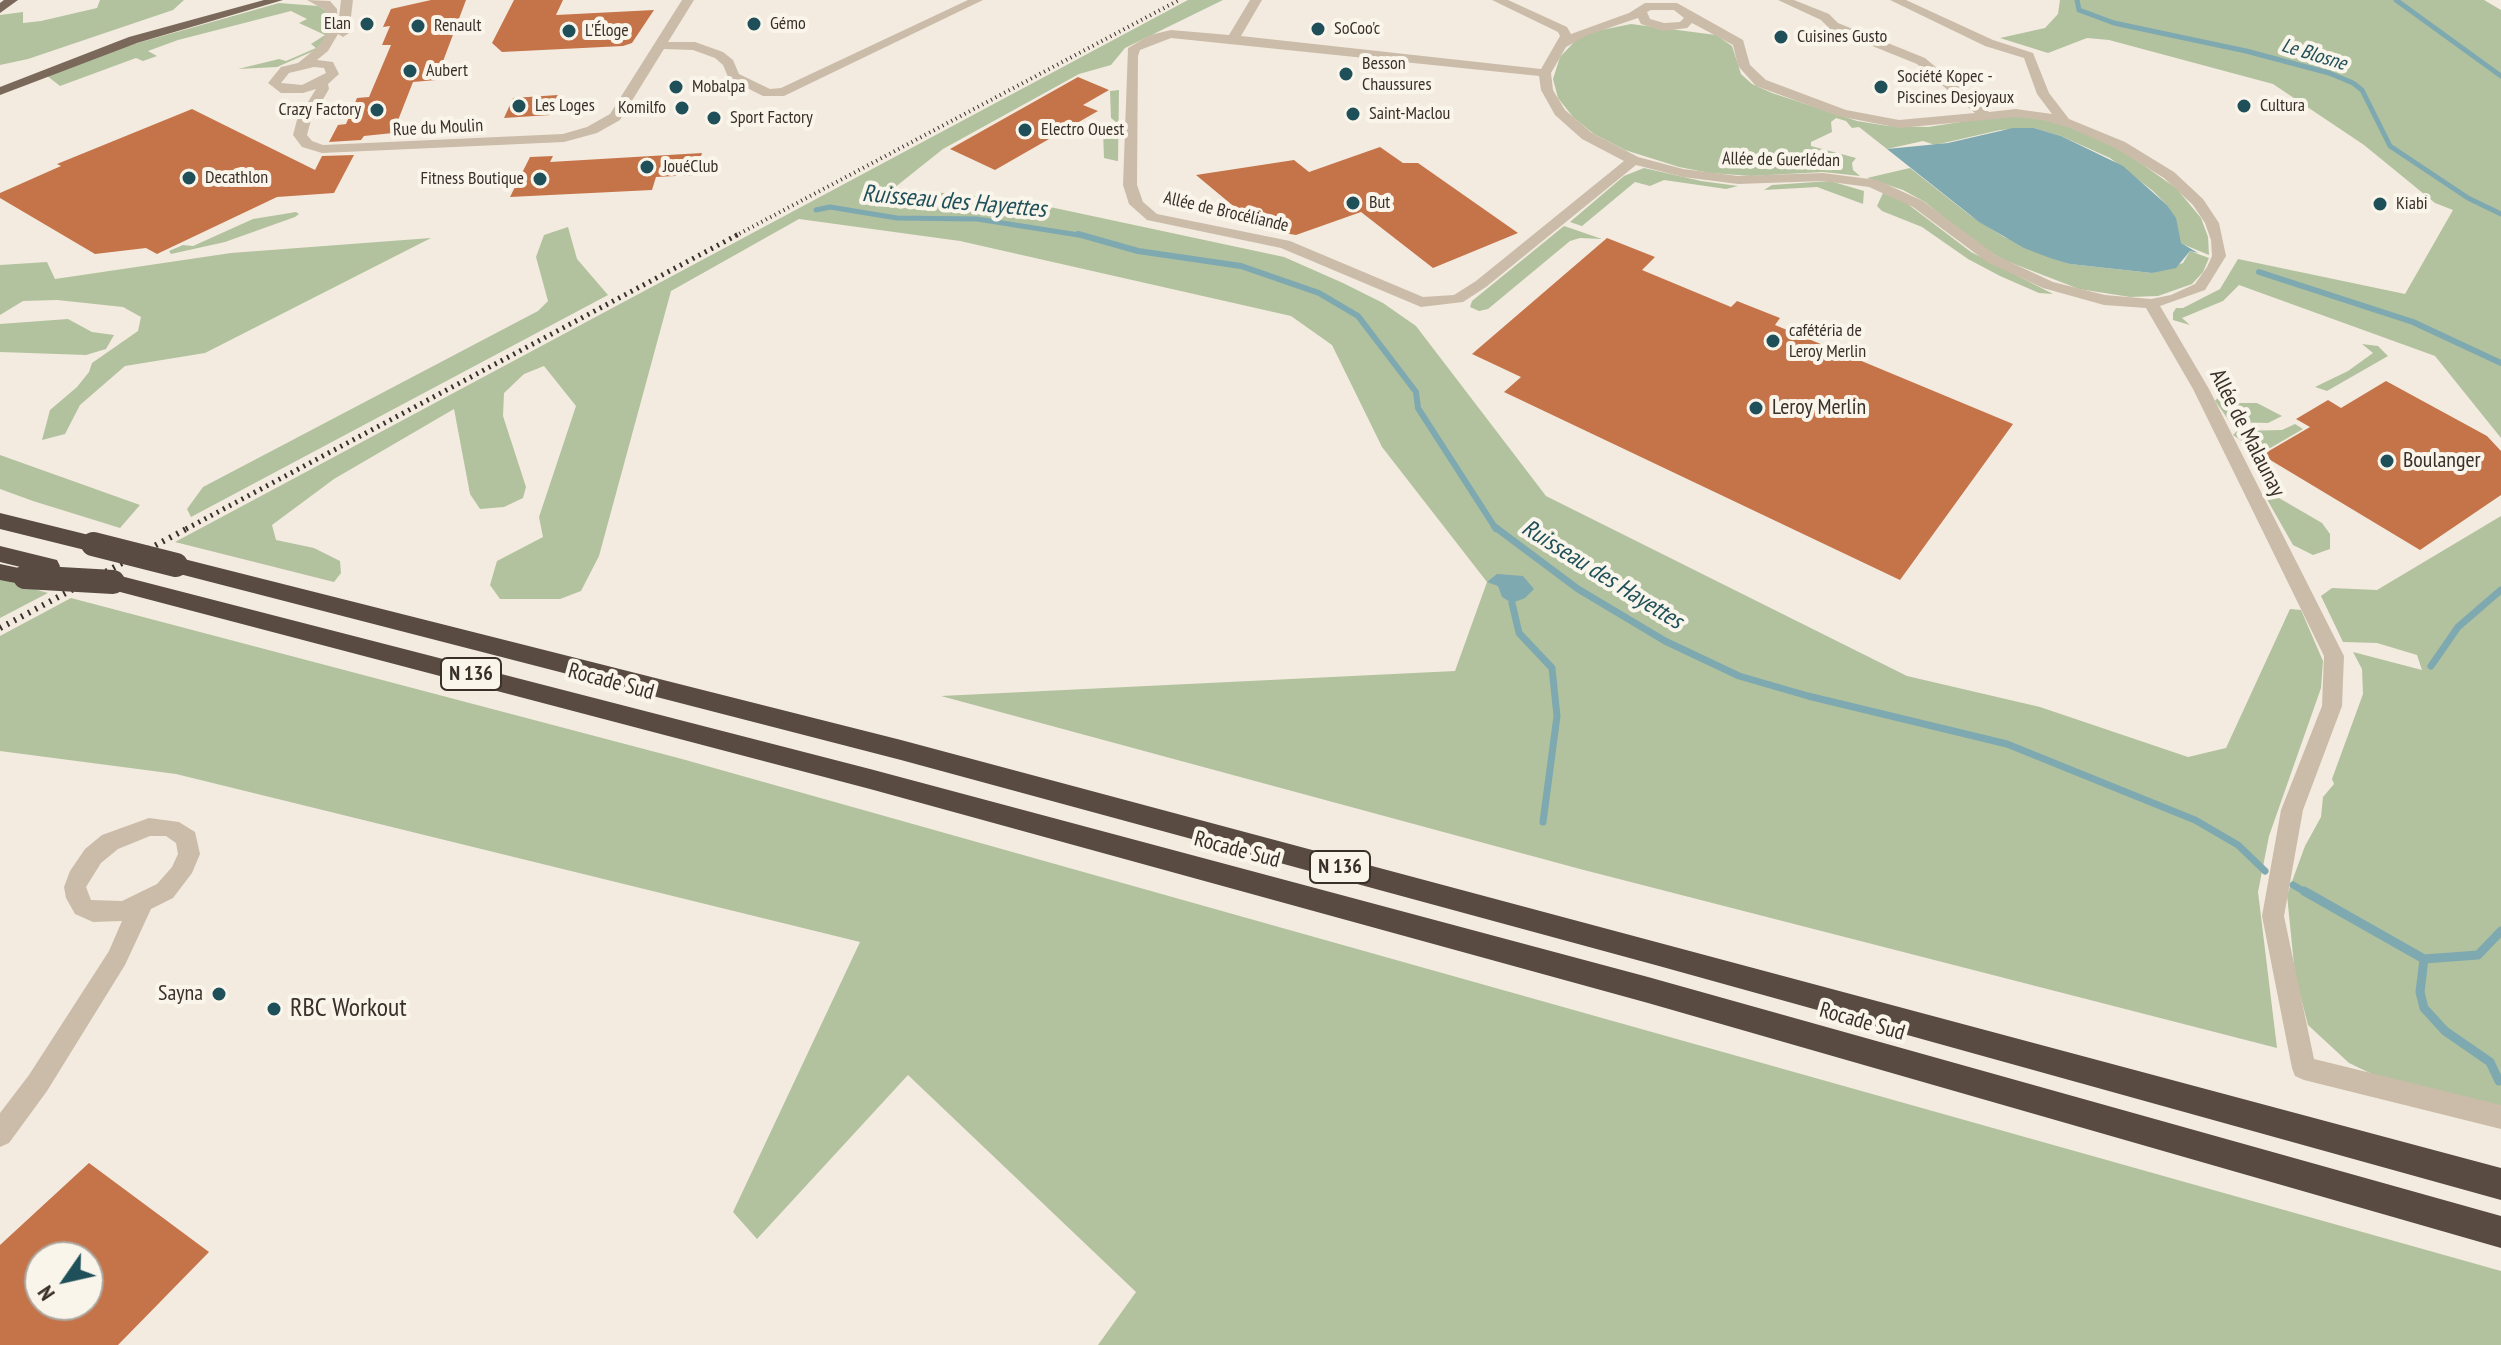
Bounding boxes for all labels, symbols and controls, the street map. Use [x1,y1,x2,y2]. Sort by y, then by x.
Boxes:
place label: Elan [324,13,351,35]
place label: Gémo [770,13,806,35]
marker: Elan [358,15,376,33]
place label: Renault [434,15,481,37]
marker: Gémo [745,15,763,33]
marker: Renault [409,17,427,35]
place label: SoCoo'c [1334,18,1380,40]
place label: L'Éloge [585,20,629,42]
marker: SoCoo'c [1309,20,1327,38]
marker: L'Éloge [560,22,578,40]
place label: Cuisines Gusto [1797,26,1887,48]
marker: Cuisines Gusto [1772,28,1790,46]
water label: Le Blosne [2279,34,2349,76]
place label: Besson Chaussures [1362,53,1432,96]
place label: Aubert [426,60,468,82]
marker: Aubert [401,62,419,80]
marker: Besson Chaussures [1337,65,1355,83]
place label: Société Kopec - Piscines Desjoyaux [1897,66,2014,108]
place label: Mobalpa [692,76,745,98]
marker: Mobalpa [667,78,685,96]
marker: Société Kopec - Piscines Desjoyaux [1872,78,1890,96]
place label: Les Loges [535,95,595,117]
place label: Cultura [2260,95,2305,117]
marker: Les Loges [510,97,528,115]
place label: Komilfo [618,97,666,119]
marker: Cultura [2235,97,2253,115]
place label: Crazy Factory [279,99,361,121]
marker: Komilfo [673,99,691,117]
marker: Crazy Factory [368,101,386,119]
place label: Saint-Maclou [1369,103,1450,125]
marker: Saint-Maclou [1344,105,1362,123]
place label: Sport Factory [730,107,813,129]
marker: Sport Factory [705,109,723,127]
street label: Rue du Moulin [392,115,484,141]
place label: Electro Ouest [1041,119,1124,141]
marker: Electro Ouest [1016,121,1034,139]
street label: Allée de Guerlédan [1722,148,1840,172]
place label: JouéClub [663,156,718,178]
marker: JouéClub [638,158,656,176]
place label: Decathlon [205,167,268,189]
place label: Fitness Boutique [420,168,524,190]
marker: Decathlon [180,169,198,187]
marker: Fitness Boutique [531,170,549,188]
water label: Ruisseau des Hayettes [861,180,1047,224]
street label: Allée de Brocéliande [1161,187,1291,237]
place label: But [1369,192,1390,214]
place label: Kiabi [2396,193,2428,215]
marker: But [1344,194,1362,212]
marker: Kiabi [2371,195,2389,213]
place label: cafétéria de Leroy Merlin [1789,320,1866,362]
marker: cafétéria de Leroy Merlin [1764,332,1782,350]
street label: Allée de Malaunay [2204,365,2290,501]
place label: Leroy Merlin [1772,395,1866,421]
marker: Leroy Merlin [1747,399,1765,417]
place label: Boulanger [2403,448,2481,474]
marker: Boulanger [2378,452,2396,470]
water label: Ruisseau des Hayettes [1516,514,1688,636]
road number: N 136 [441,658,501,690]
street label: Rocade Sud [565,658,657,706]
street label: Rocade Sud [1191,826,1283,874]
road number: N 136 [1310,851,1370,883]
place label: Sayna [158,981,203,1007]
marker: Sayna [210,985,228,1003]
place label: RBC Workout [290,993,407,1025]
street label: Rocade Sud [1816,997,1908,1047]
marker: RBC Workout [265,1000,283,1018]
north arrow [24,1241,104,1321]
text: N [31,1281,61,1306]

